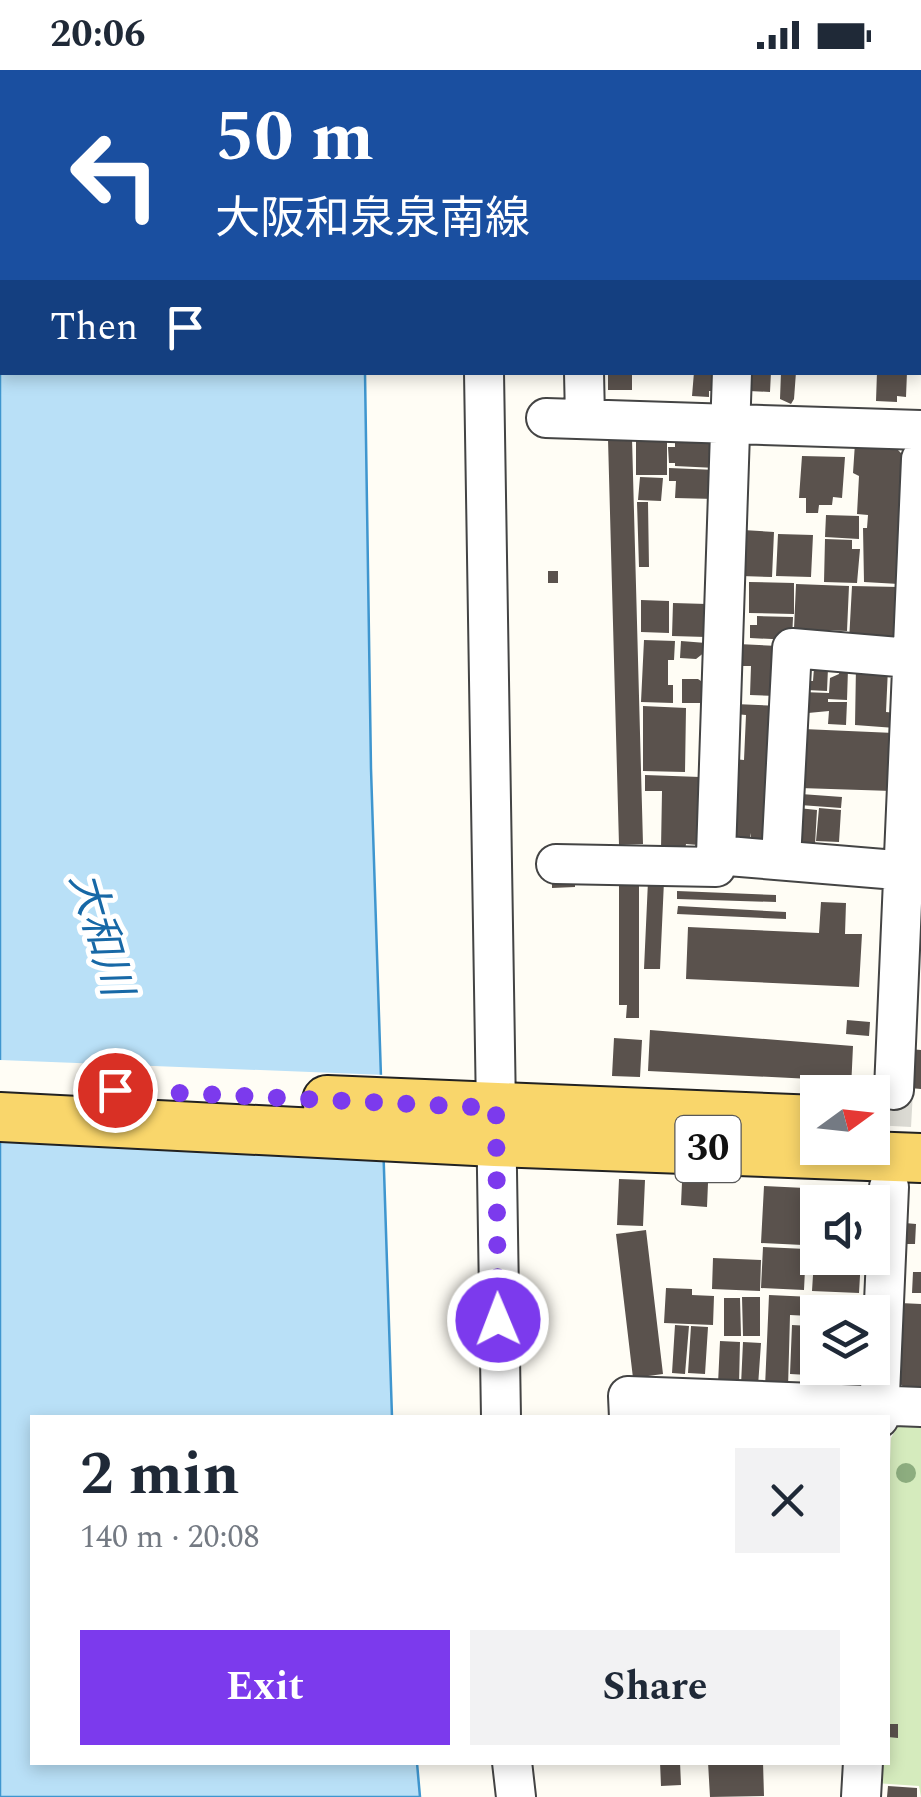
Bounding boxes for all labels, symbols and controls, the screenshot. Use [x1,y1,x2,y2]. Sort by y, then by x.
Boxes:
text: 20:06 [50,6,145,64]
text: 50 m [215,85,374,191]
icon: left [50,110,180,240]
text: 大阪和泉泉南線 [215,185,530,254]
text: Then [50,299,138,357]
icon: arrive [158,300,213,355]
water label: 大和川 [52,865,149,1007]
pin [73,1048,158,1133]
icon: arrive [88,1063,143,1118]
north arrow [800,1075,890,1165]
map controls [800,1075,890,1385]
road number: 30 [676,1116,740,1182]
button: sound [800,1185,890,1275]
position arrow [446,1268,550,1372]
button: layers [800,1295,890,1385]
text: 2 min [80,1429,240,1521]
button: close [735,1448,840,1553]
text: 140 m · 20:08 [80,1513,260,1562]
button: Exit [80,1630,450,1745]
button: Share [470,1630,840,1745]

